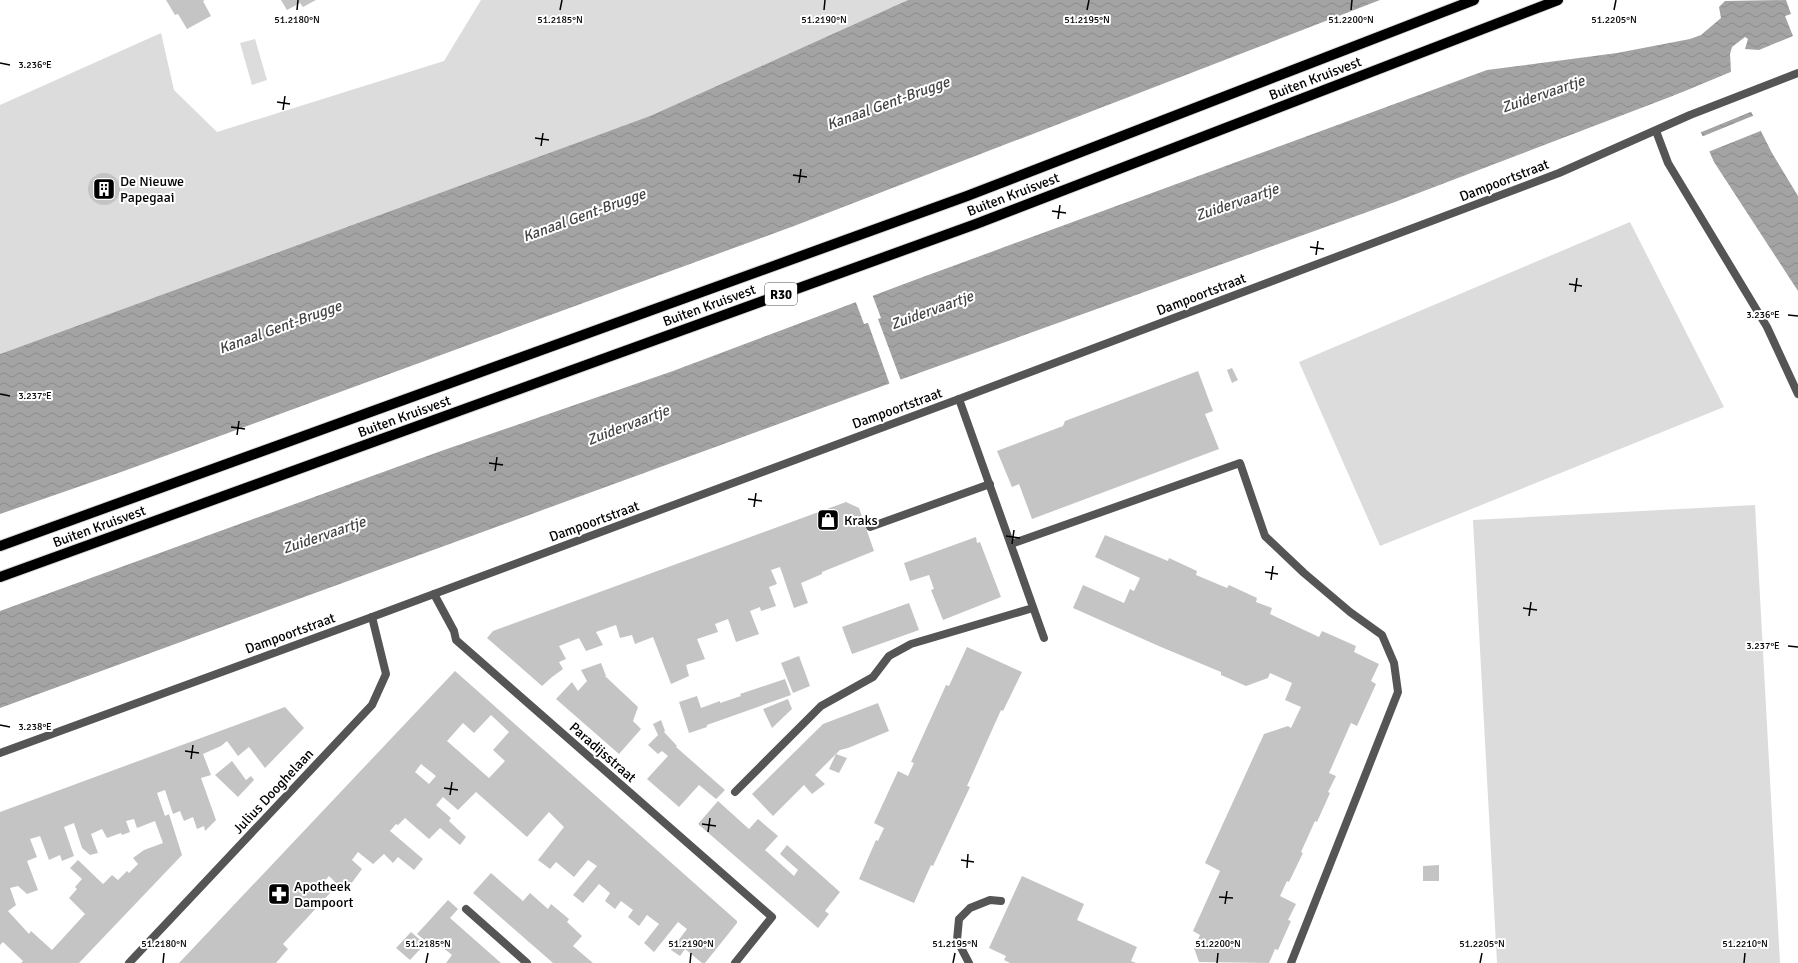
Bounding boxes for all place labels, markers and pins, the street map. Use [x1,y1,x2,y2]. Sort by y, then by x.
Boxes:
place label: De Nieuwe Papegaai [120,173,184,206]
building icon: De Nieuwe Papegaai [91,176,117,202]
shop icon: Kraks [815,507,841,533]
place label: Kraks [844,512,878,529]
place label: Apotheek Dampoort [294,878,354,911]
pharmacy icon: Apotheek Dampoort [266,881,292,907]

